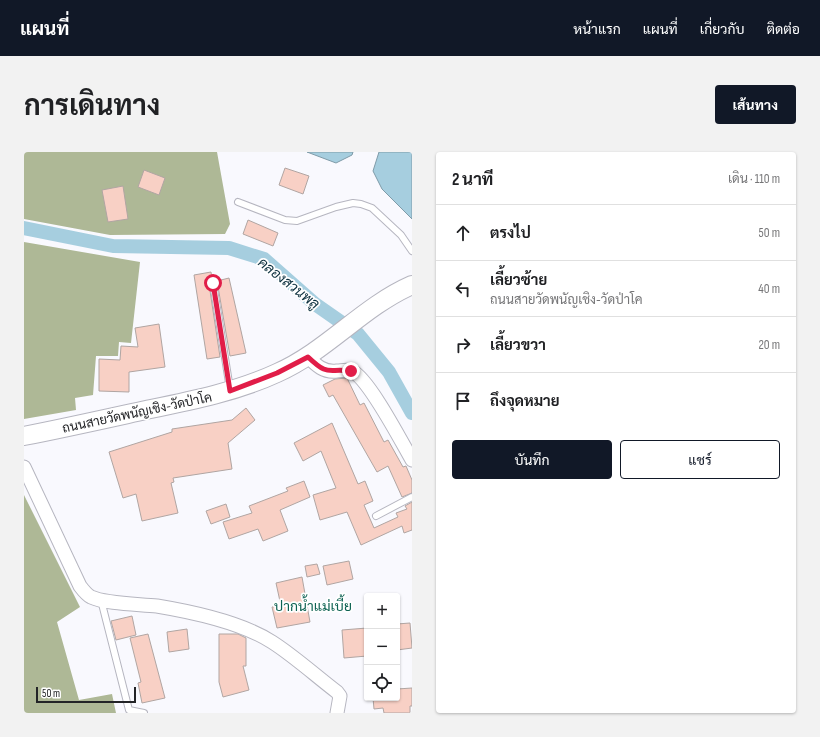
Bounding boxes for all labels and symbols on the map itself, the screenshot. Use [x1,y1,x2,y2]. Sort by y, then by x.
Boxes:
water label: คลองสวนพลู [254,254,323,314]
route start [204,274,222,292]
route end [342,362,360,380]
street label: ถนนสายวัดพนัญเชิง-วัดป่าโค [61,388,214,437]
district label: ปากน้ำแม่เบี้ย [274,594,352,615]
scale bar [36,685,136,704]

